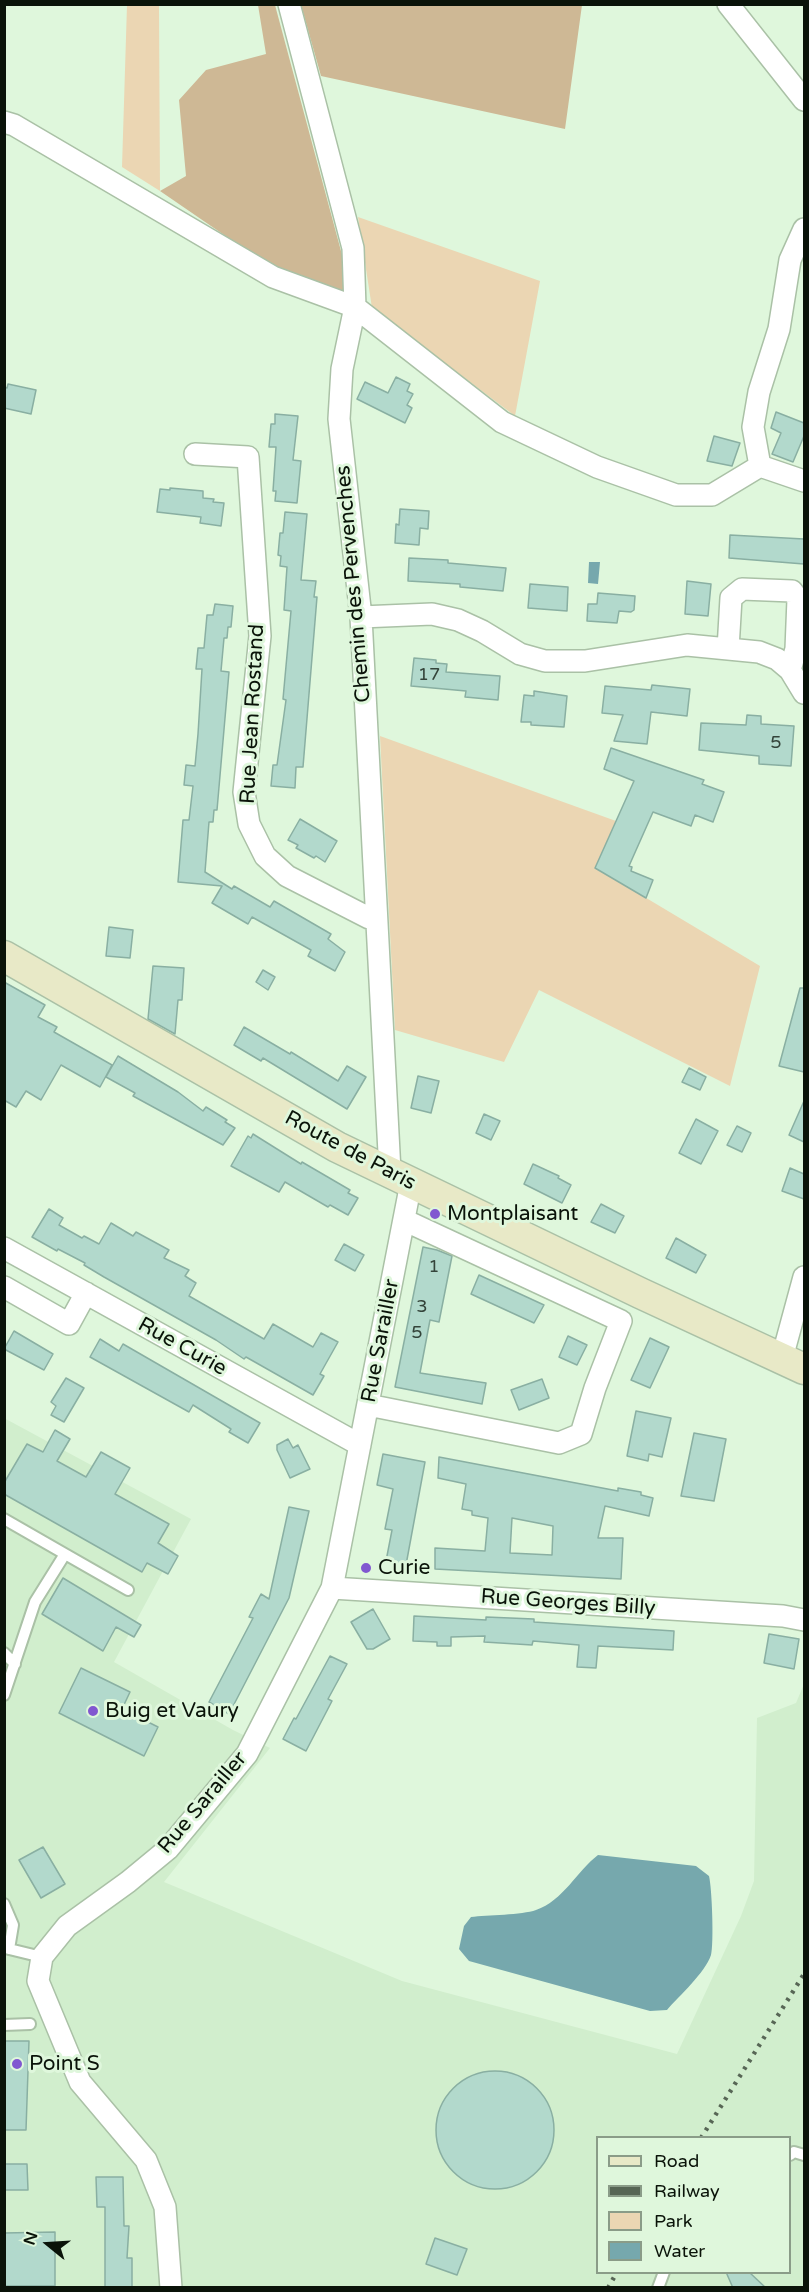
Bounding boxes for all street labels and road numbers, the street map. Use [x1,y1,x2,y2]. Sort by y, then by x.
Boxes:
street label: Chemin des Pervenches [331,464,377,704]
street label: Rue Jean Rostand [236,623,270,805]
street label: Route de Paris [280,1106,420,1196]
street label: Rue Sarailler [357,1277,405,1405]
street label: Rue Curie [133,1312,231,1382]
street label: Rue Georges Billy [480,1584,656,1622]
street label: Rue Sarailler [153,1747,253,1859]

